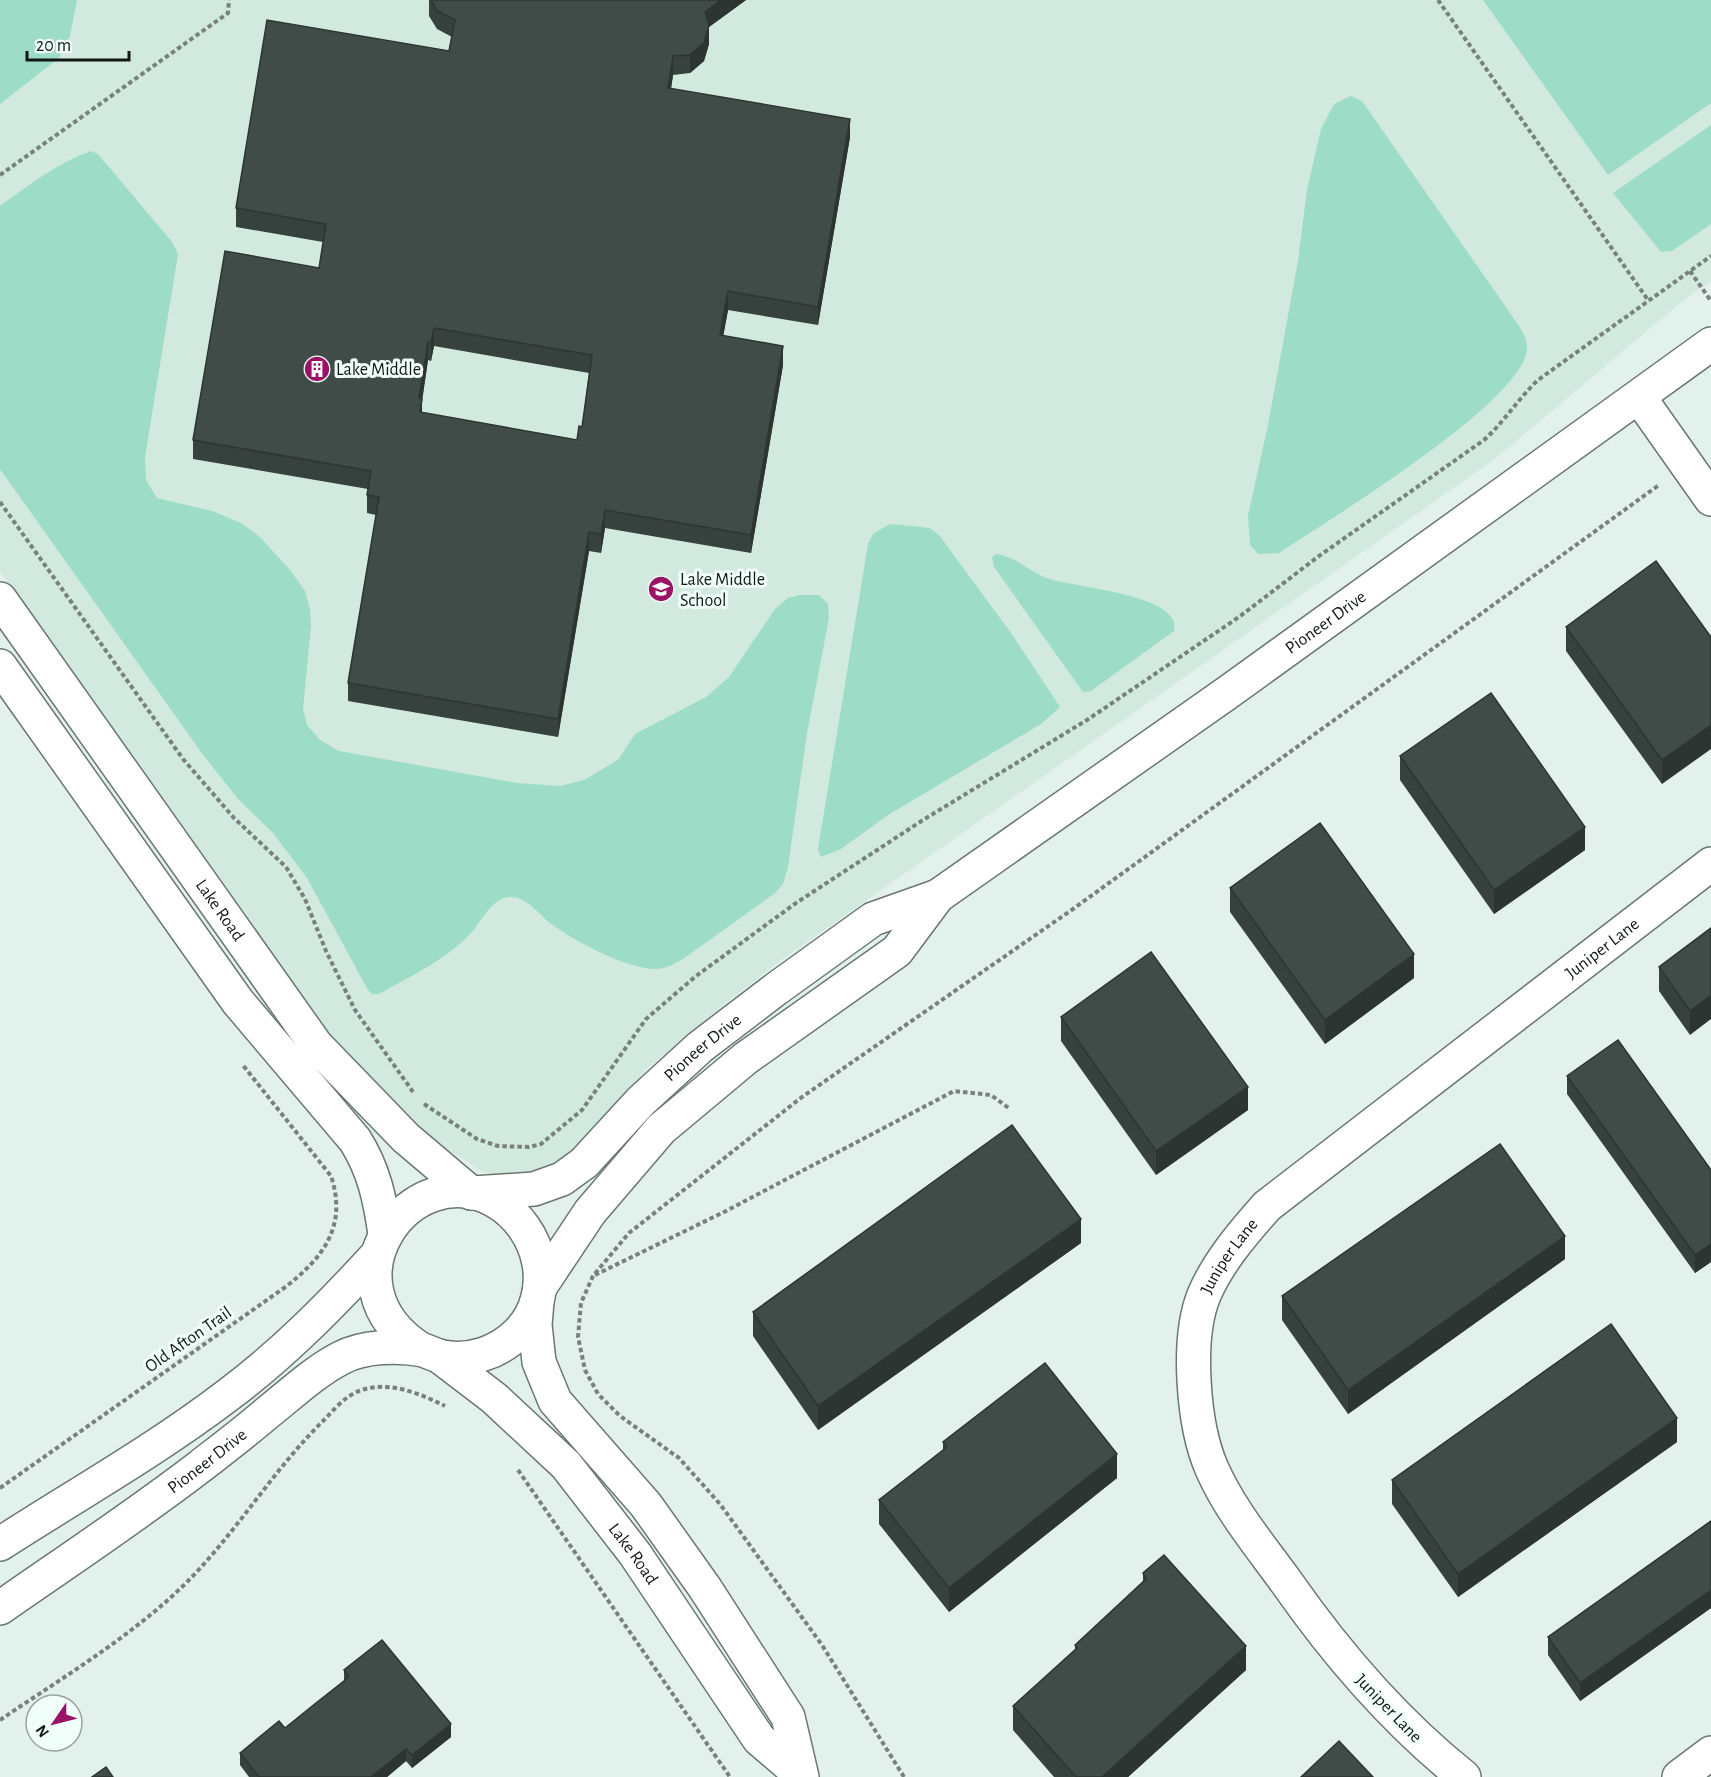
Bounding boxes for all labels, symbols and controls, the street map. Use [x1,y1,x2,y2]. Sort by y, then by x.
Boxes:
scale bar [27,24,129,62]
text: 20 m [36,37,71,55]
building icon: Lake Middle [302,354,332,384]
place label: Lake Middle [336,361,421,379]
place label: Lake Middle School [680,571,765,610]
school or university icon: Lake Middle School [646,574,676,604]
street label: Pioneer Drive [1282,588,1370,658]
street label: Lake Road [192,876,247,945]
street label: Juniper Lane [1562,915,1643,983]
street label: Pioneer Drive [661,1011,745,1085]
street label: Juniper Lane [1198,1215,1262,1297]
street label: Old Afton Trail [142,1303,235,1376]
street label: Pioneer Drive [165,1426,251,1498]
street label: Lake Road [605,1520,661,1588]
street label: Juniper Lane [1351,1671,1425,1746]
north arrow [24,1693,84,1753]
text: N [33,1722,52,1740]

